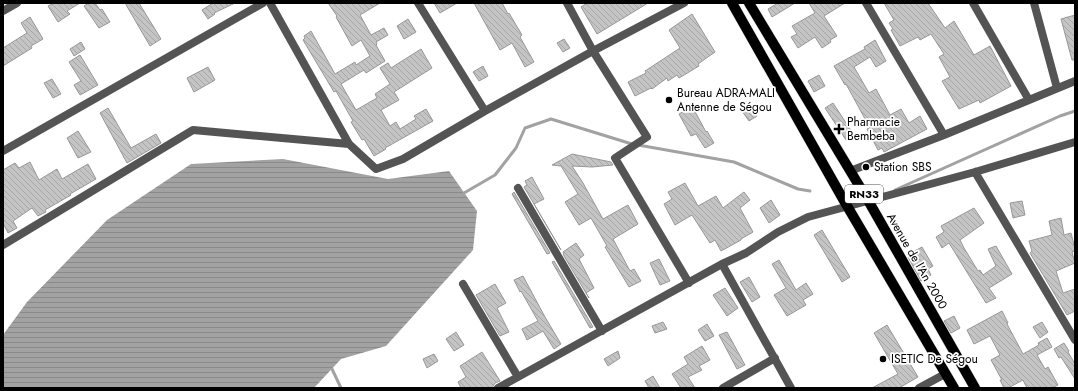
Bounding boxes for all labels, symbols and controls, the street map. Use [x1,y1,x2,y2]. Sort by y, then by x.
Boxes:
place label: Bureau ADRA-MALI Antenne de Ségou [677,84,775,116]
marker: Bureau ADRA-MALI Antenne de Ségou [664,95,674,105]
place label: Pharmacie Bembeba [847,113,900,145]
marker: Pharmacie Bembeba [834,124,844,134]
place label: Station SBS [874,158,932,176]
marker: Station SBS [861,162,871,172]
road number: RN33 [845,185,883,203]
street label: Avenue de l'An 2000 [882,210,952,312]
place label: ISETIC De Ségou [891,350,978,368]
marker: ISETIC De Ségou [878,354,888,364]

